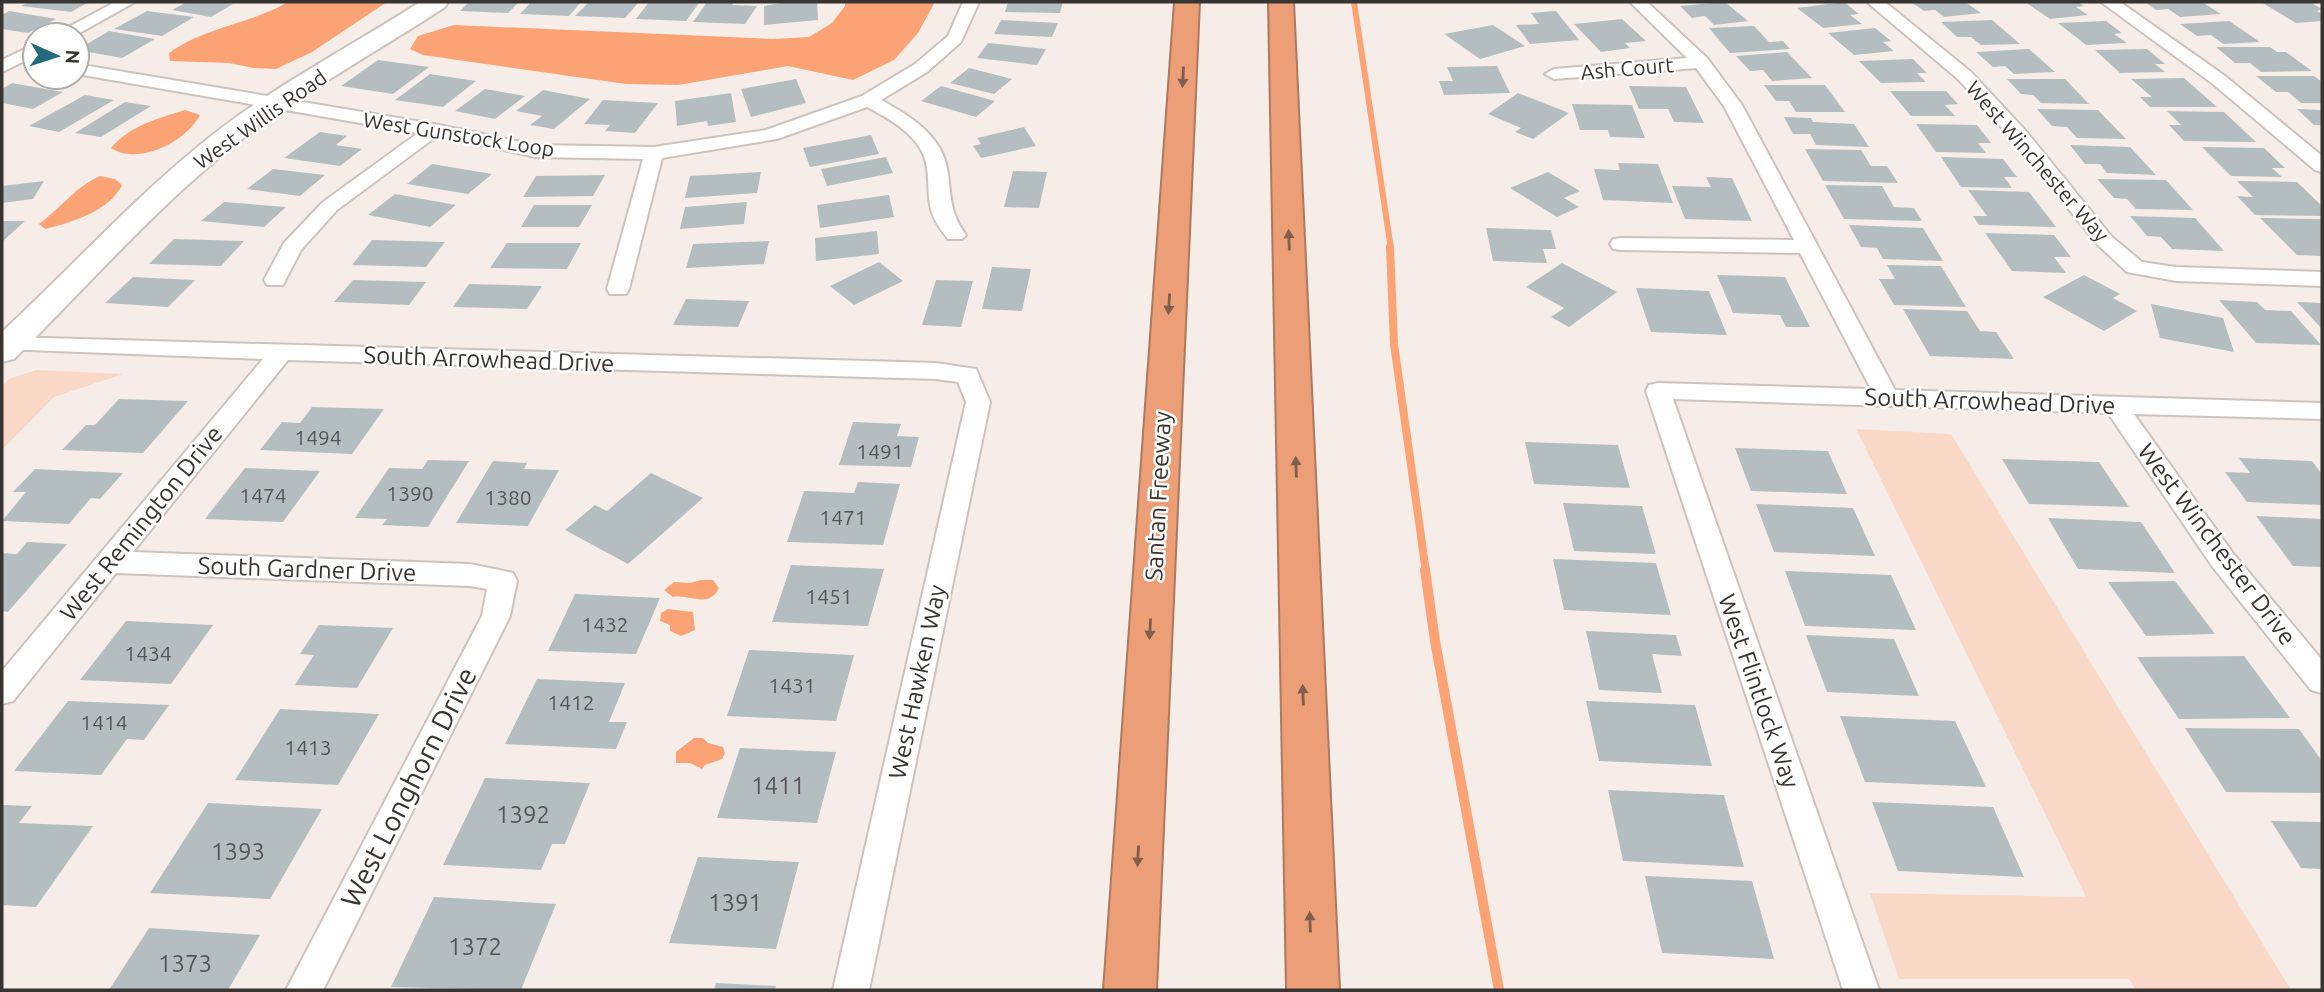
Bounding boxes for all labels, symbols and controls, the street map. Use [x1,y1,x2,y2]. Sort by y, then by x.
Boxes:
north arrow [21,21,91,91]
text: N [62,49,84,65]
street label: Ash Court [1580,52,1674,84]
street label: West Willis Road [189,64,331,174]
one-way arrow [1177,66,1188,88]
street label: West Winchester Way [1962,76,2114,246]
street label: West Gunstock Loop [362,107,556,161]
one-way arrow [1283,229,1294,251]
one-way arrow [1164,293,1175,315]
street label: South Arrowhead Drive [363,341,615,377]
street label: South Arrowhead Drive [1864,383,2116,419]
street label: Santan Freeway [1140,410,1176,582]
street label: West Remington Drive [54,420,228,626]
house number: 1494 [294,425,342,449]
street label: West Winchester Drive [2132,438,2302,650]
house number: 1491 [856,439,904,463]
one-way arrow [1290,456,1302,478]
house number: 1390 [386,481,434,505]
house number: 1474 [239,483,287,507]
house number: 1380 [484,485,532,509]
house number: 1471 [819,505,867,529]
street label: South Gardner Drive [197,552,417,586]
street label: West Hawken Way [883,582,951,782]
house number: 1451 [805,584,853,608]
street label: West Flintlock Way [1713,591,1805,792]
house number: 1432 [581,612,629,636]
one-way arrow [1145,618,1156,640]
house number: 1434 [124,641,172,665]
street label: West Longhorn Drive [334,662,482,912]
house number: 1431 [768,673,816,697]
one-way arrow [1298,683,1309,705]
house number: 1412 [547,690,595,714]
house number: 1414 [80,710,128,734]
house number: 1413 [284,735,332,759]
house number: 1411 [751,772,805,799]
house number: 1392 [496,801,550,828]
house number: 1393 [211,838,265,865]
one-way arrow [1133,846,1144,868]
house number: 1391 [708,889,762,916]
one-way arrow [1305,911,1316,933]
house number: 1372 [448,933,502,960]
house number: 1373 [158,950,212,977]

